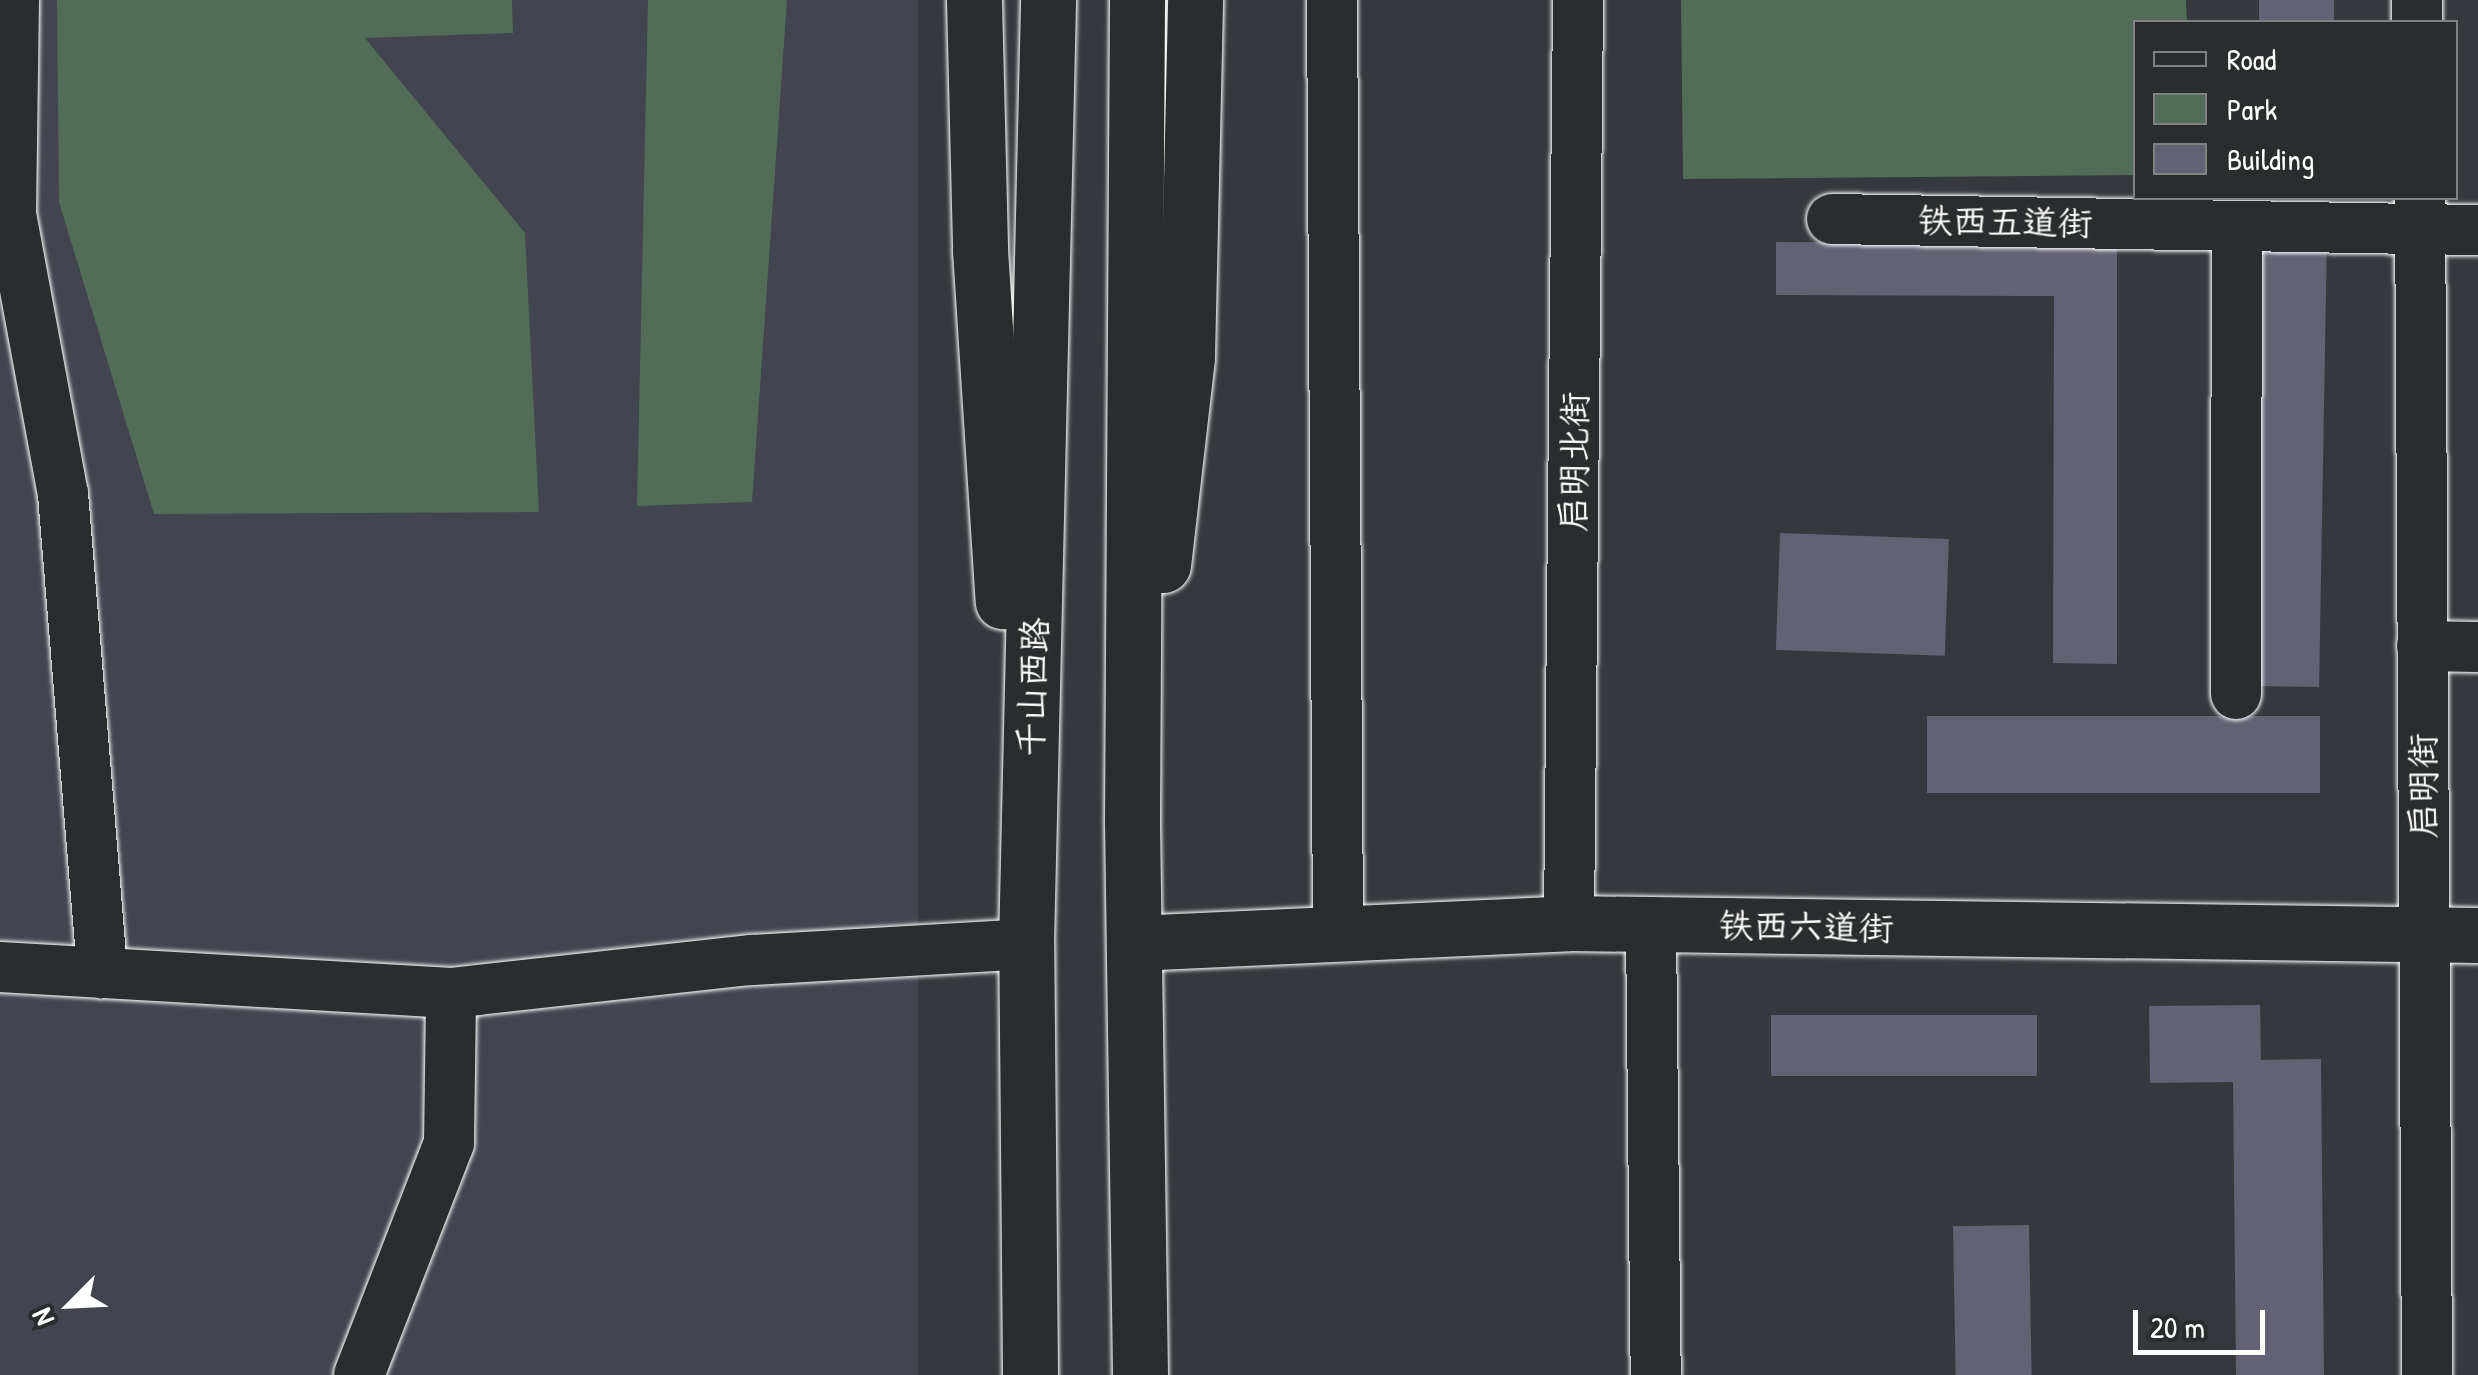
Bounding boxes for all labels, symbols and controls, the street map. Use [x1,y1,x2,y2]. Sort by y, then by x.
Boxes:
legend [2133,20,2458,200]
text: Road [2227,39,2276,79]
text: Park [2227,89,2277,129]
text: Building [2227,139,2314,179]
street label: 铁西五道街 [1917,199,2093,245]
street label: 启明北街 [1552,392,1596,532]
street label: 千山西路 [1010,616,1056,758]
street label: 启明街 [2402,734,2444,838]
street label: 铁西六道街 [1718,904,1894,950]
north arrow [20,1255,120,1355]
scale bar [2138,1290,2270,1352]
text: N [22,1303,63,1332]
text: 20 m [2150,1307,2205,1347]

